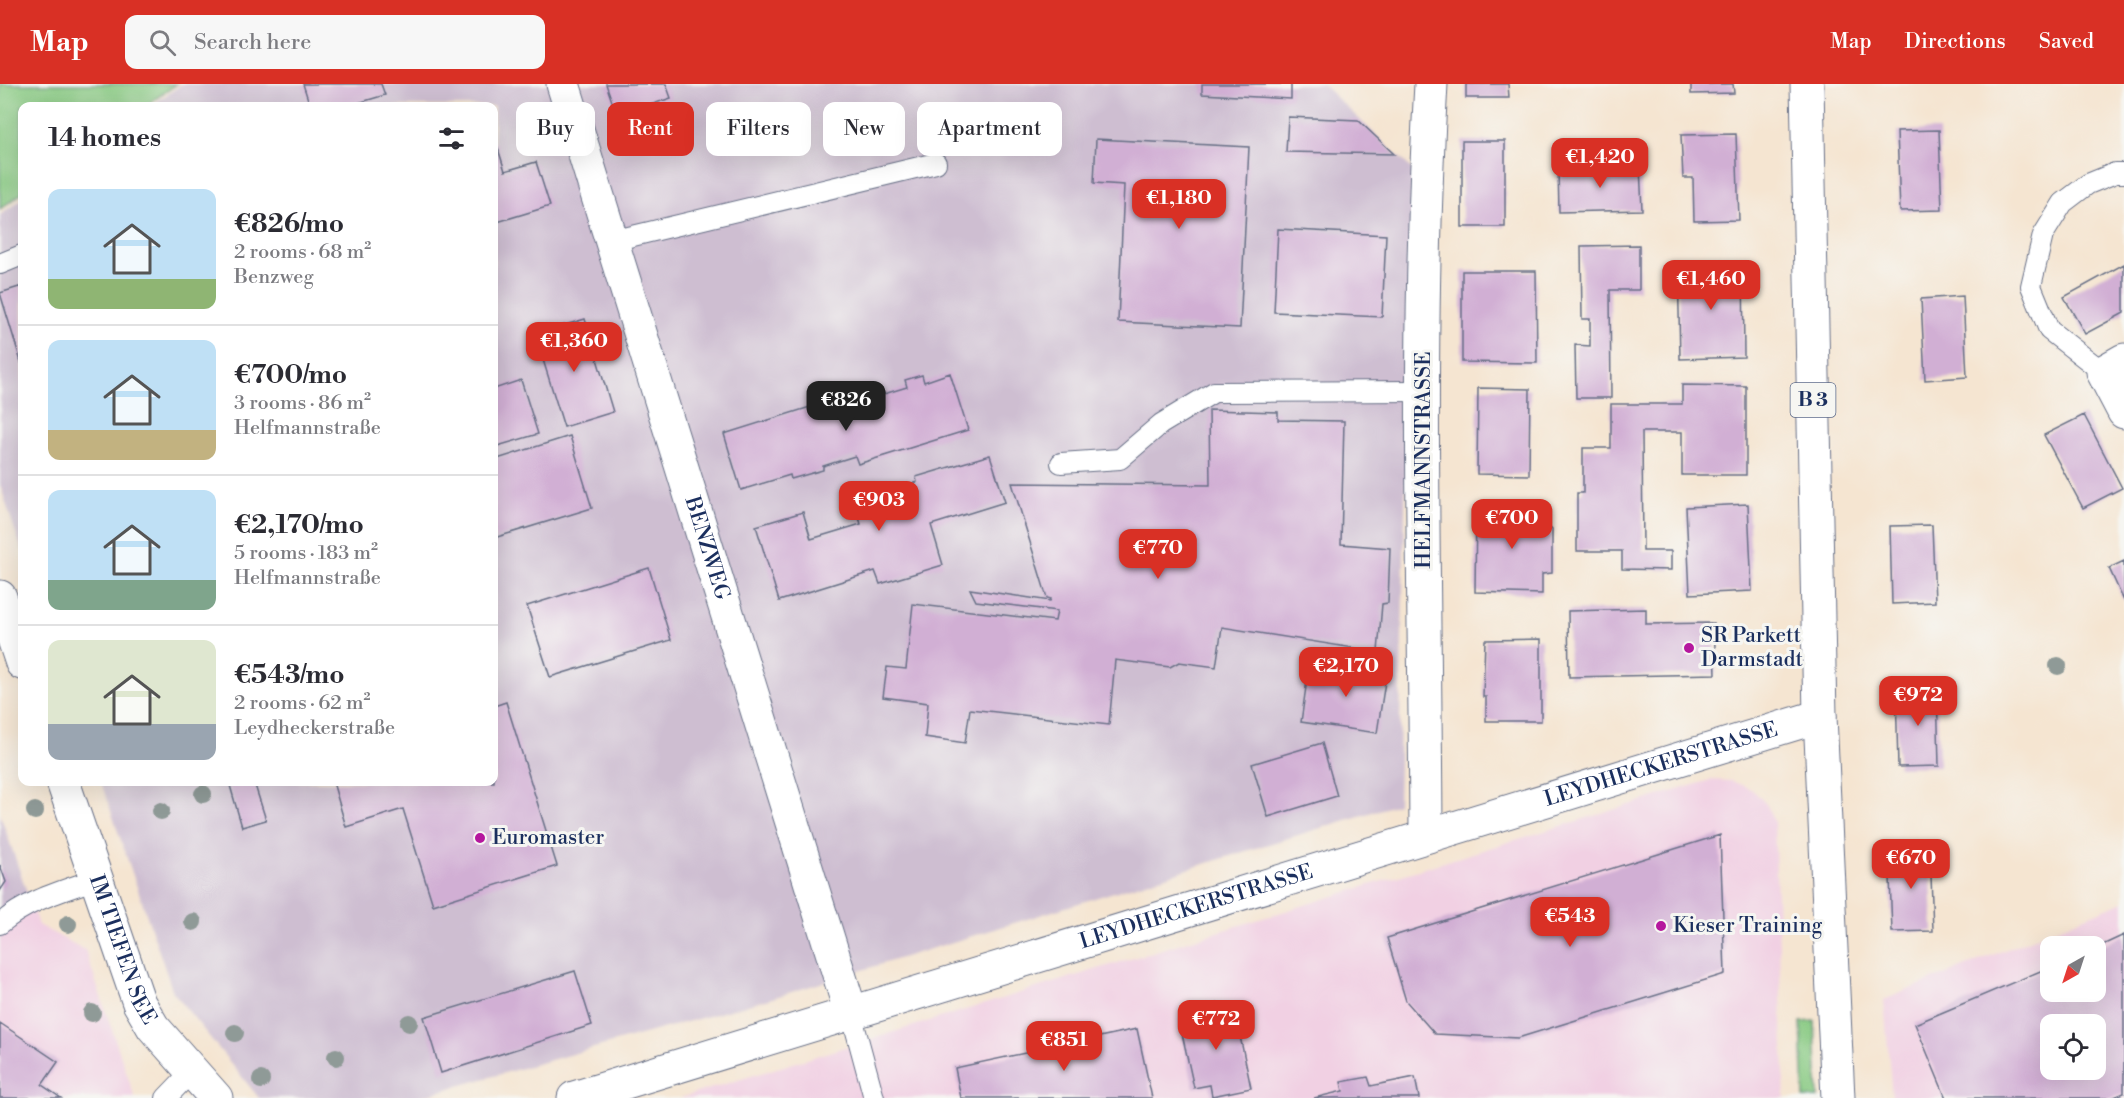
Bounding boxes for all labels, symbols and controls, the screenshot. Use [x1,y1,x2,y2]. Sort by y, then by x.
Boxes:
search box [125,15,545,69]
text: Map [30,25,89,60]
icon: search [146,26,179,59]
text: Search here [194,29,311,56]
text: Map [1830,29,1872,55]
text: Directions [1905,29,2006,55]
text: Saved [2039,29,2094,55]
chip: Buy [516,102,595,156]
chip: Rent [607,102,694,156]
chip: Filters [706,102,811,156]
chip: New [823,102,905,156]
chip: Apartment [917,102,1062,156]
text: 14 homes [48,122,161,154]
icon: filters [435,122,468,155]
pin: €1,420 [1551,138,1649,189]
text: €1,420 [1565,145,1635,170]
pin: €1,180 [1130,179,1228,230]
text: €1,180 [1146,186,1212,211]
text: €826/mo [234,208,344,240]
icon: home [96,213,168,285]
text: 2 rooms · 68 m² [234,240,371,265]
pin: €1,460 [1662,260,1760,311]
text: Benzweg [234,265,314,290]
text: €1,460 [1676,267,1746,292]
pin: €1,360 [525,322,623,373]
text: €1,360 [540,329,608,354]
street label: HELFMANNSTRASSE [1411,351,1437,569]
text: €700/mo [234,359,347,391]
icon: home [96,364,168,436]
pin: €826 [810,381,882,432]
road number: B 3 [1790,383,1836,417]
text: €826 [821,388,871,413]
text: 3 rooms · 86 m² [234,391,371,416]
text: Helfmannstraße [234,416,381,441]
pin: €903 [843,481,915,532]
text: €903 [853,488,905,513]
street label: BENZWEG [678,492,735,604]
pin: €700 [1476,499,1548,550]
text: €700 [1485,506,1539,531]
text: €2,170/mo [234,509,364,541]
icon: home [96,514,168,586]
pin: €770 [1122,529,1194,580]
text: €770 [1133,536,1183,561]
text: 5 rooms · 183 m² [234,541,378,566]
text: Helfmannstraße [234,566,381,591]
place label: SR Parkett Darmstadt [1701,623,1804,673]
marker: SR Parkett Darmstadt [1682,641,1696,655]
pin: €2,170 [1297,647,1395,698]
text: €2,170 [1313,654,1379,679]
text: €543/mo [234,659,344,691]
icon: home [96,664,168,736]
pin: €972 [1882,676,1954,727]
text: €972 [1893,683,1943,708]
text: 2 rooms · 62 m² [234,691,370,716]
text: Leydheckerstraße [234,716,395,741]
street label: LEYDHECKERSTRASSE [1541,717,1781,813]
place label: Euromaster [492,825,604,851]
marker: Euromaster [473,831,487,845]
pin: €670 [1875,839,1947,890]
text: €670 [1886,846,1936,871]
street label: LEYDHECKERSTRASSE [1077,859,1316,955]
street label: IM TIEFEN SEE [83,872,162,1029]
pin: €543 [1534,897,1606,948]
text: €543 [1544,904,1596,929]
place label: Kieser Training [1673,913,1822,939]
marker: Kieser Training [1654,919,1668,933]
north arrow [2040,936,2106,1002]
map controls [2040,936,2106,1080]
pin: €772 [1180,1000,1252,1051]
text: €772 [1192,1007,1240,1032]
button: locate [2040,1014,2106,1080]
pin: €851 [1028,1021,1100,1072]
text: €851 [1040,1028,1088,1053]

